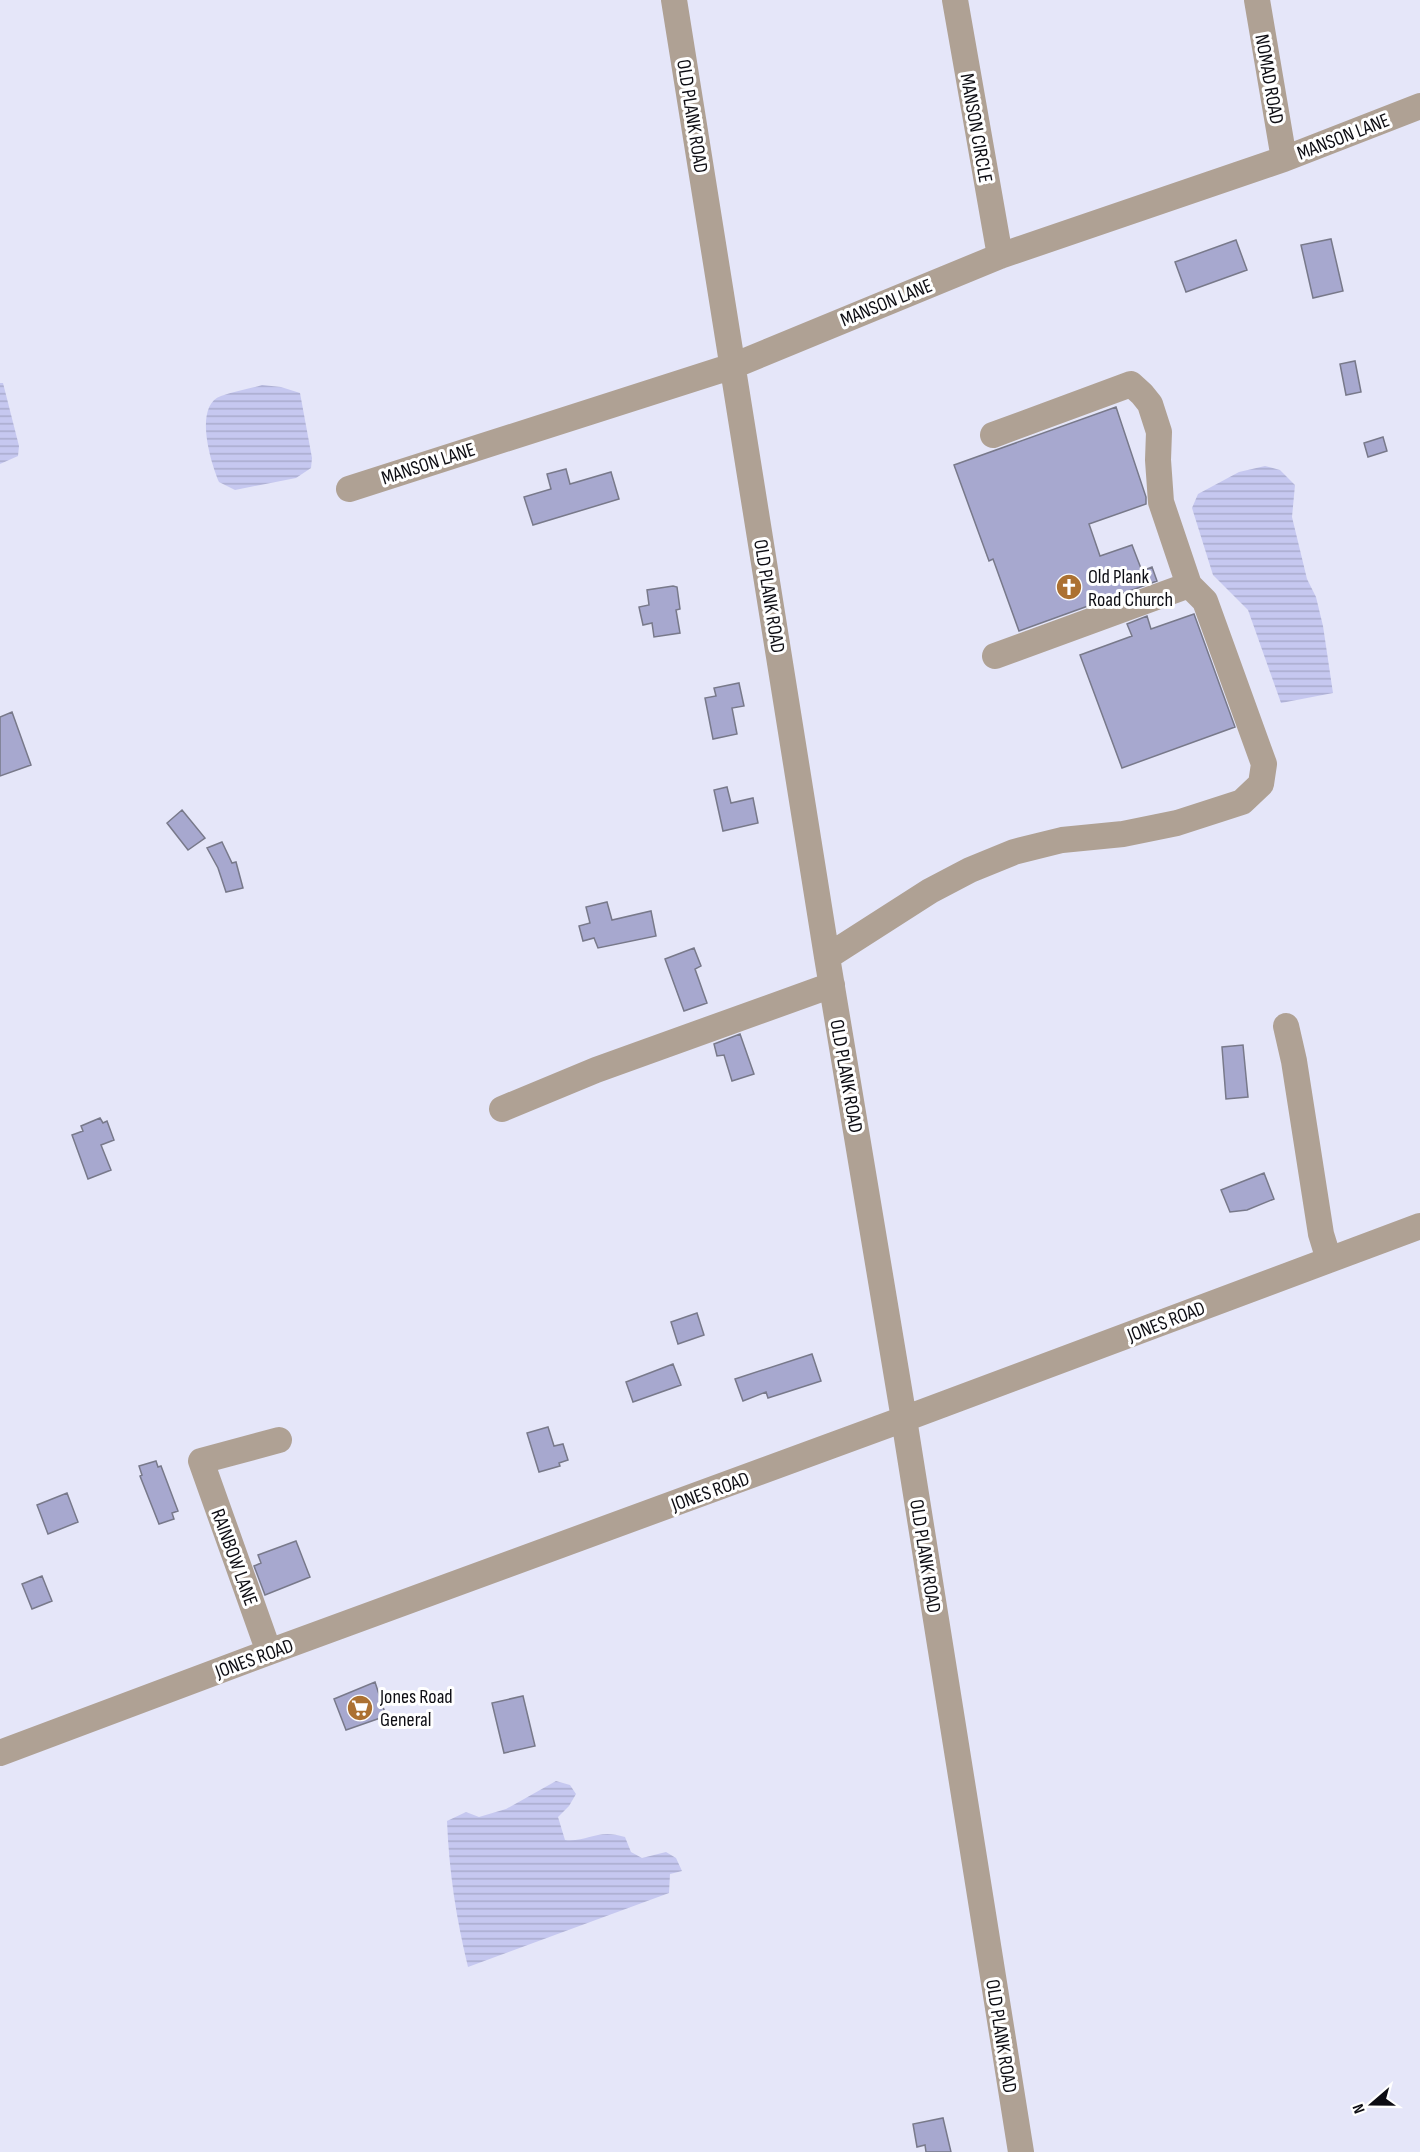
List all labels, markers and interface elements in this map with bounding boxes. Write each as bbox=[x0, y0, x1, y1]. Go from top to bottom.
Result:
street label: NOMAD ROAD bbox=[1249, 32, 1289, 126]
street label: OLD PLANK ROAD bbox=[671, 58, 713, 175]
street label: MANSON CIRCLE bbox=[955, 72, 997, 185]
street label: MANSON LANE bbox=[1294, 108, 1393, 166]
street label: MANSON LANE bbox=[837, 274, 936, 332]
street label: MANSON LANE bbox=[378, 438, 478, 490]
street label: OLD PLANK ROAD bbox=[748, 538, 790, 655]
place label: Old Plank Road Church bbox=[1088, 565, 1173, 612]
church icon: Old Plank Road Church bbox=[1054, 572, 1084, 602]
street label: OLD PLANK ROAD bbox=[824, 1018, 868, 1135]
street label: JONES ROAD bbox=[1123, 1296, 1209, 1348]
street label: JONES ROAD bbox=[667, 1467, 753, 1517]
street label: OLD PLANK ROAD bbox=[904, 1498, 946, 1615]
street label: RAINBOW LANE bbox=[205, 1506, 263, 1609]
street label: JONES ROAD bbox=[211, 1634, 297, 1684]
place label: Jones Road General bbox=[379, 1685, 453, 1732]
supermarket icon: Jones Road General bbox=[345, 1693, 375, 1723]
street label: OLD PLANK ROAD bbox=[980, 1978, 1022, 2095]
north arrow bbox=[1342, 2074, 1402, 2134]
text: N bbox=[1349, 2101, 1370, 2116]

